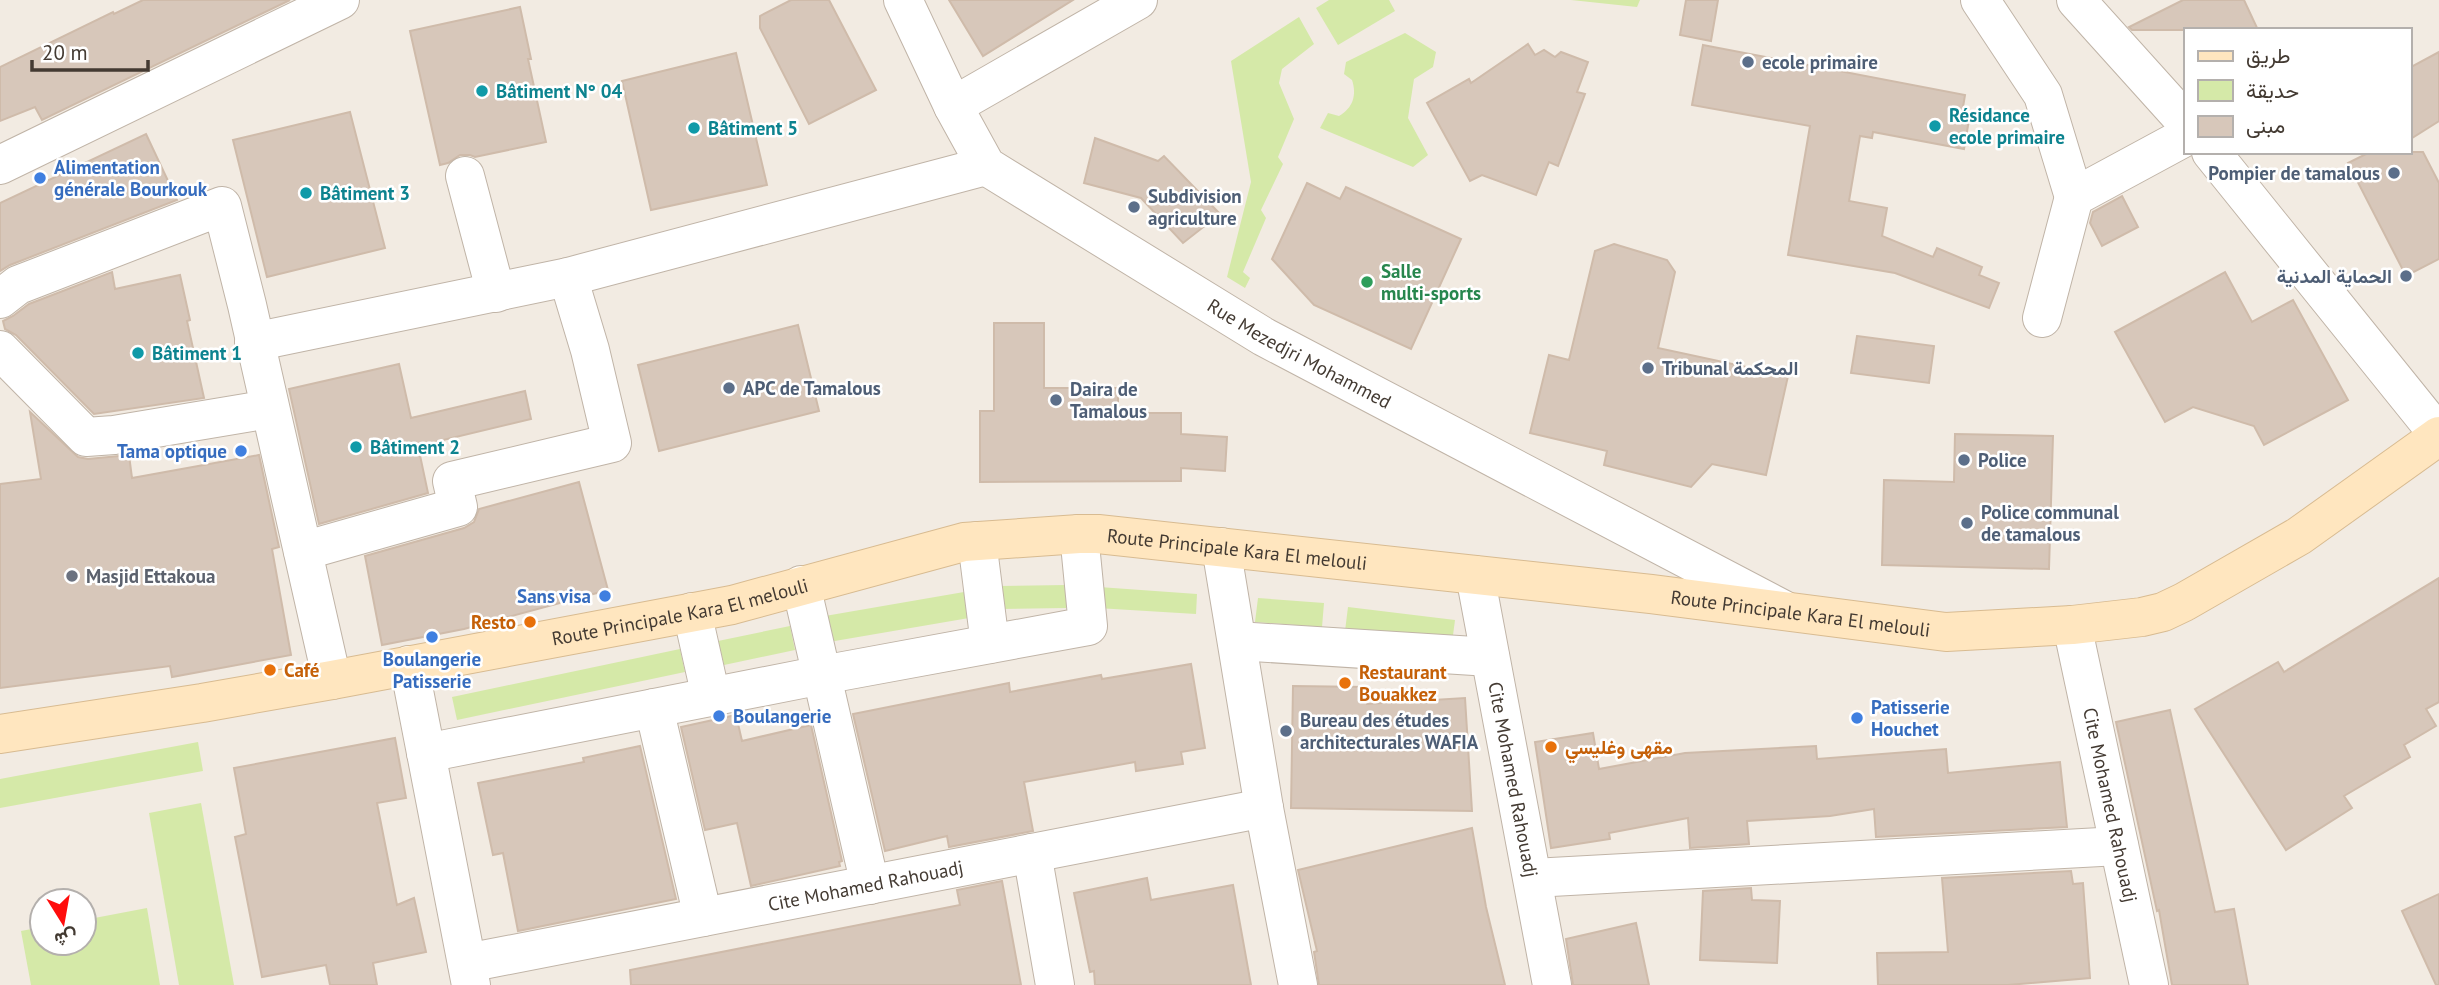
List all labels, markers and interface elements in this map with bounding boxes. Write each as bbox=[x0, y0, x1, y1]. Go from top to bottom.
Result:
scale bar bbox=[32, 28, 147, 72]
legend bbox=[2184, 28, 2411, 154]
text: 20 m bbox=[42, 39, 88, 66]
text: طريق bbox=[2246, 42, 2291, 69]
place label: ecole primaire bbox=[1762, 50, 1878, 74]
marker: ecole primaire bbox=[1740, 54, 1756, 70]
text: حديقة bbox=[2246, 77, 2299, 104]
place label: Bâtiment N° 04 bbox=[496, 79, 623, 103]
marker: Bâtiment N° 04 bbox=[474, 83, 490, 99]
place label: Résidance ecole primaire bbox=[1949, 103, 2065, 149]
text: مبنى bbox=[2246, 112, 2285, 139]
place label: Bâtiment 5 bbox=[708, 116, 798, 140]
marker: Résidance ecole primaire bbox=[1927, 118, 1943, 134]
marker: Bâtiment 5 bbox=[686, 120, 702, 136]
place label: Alimentation générale Bourkouk bbox=[54, 155, 208, 201]
place label: Pompier de tamalous bbox=[2208, 161, 2380, 185]
marker: Pompier de tamalous bbox=[2386, 165, 2402, 181]
marker: Alimentation générale Bourkouk bbox=[32, 170, 48, 186]
place label: Bâtiment 3 bbox=[320, 181, 410, 205]
place label: Subdivision agriculture bbox=[1148, 184, 1242, 230]
marker: Bâtiment 3 bbox=[298, 185, 314, 201]
marker: Subdivision agriculture bbox=[1126, 199, 1142, 215]
place label: Salle multi-sports bbox=[1381, 259, 1481, 305]
place label: الحماية المدنية bbox=[2277, 264, 2392, 288]
marker: الحماية المدنية bbox=[2398, 268, 2414, 284]
marker: Salle multi-sports bbox=[1359, 274, 1375, 290]
street label: Rue Mezedjri Mohammed bbox=[1203, 293, 1395, 414]
place label: Bâtiment 1 bbox=[152, 341, 242, 365]
marker: Bâtiment 1 bbox=[130, 345, 146, 361]
place label: Tribunal المحكمة bbox=[1662, 356, 1798, 380]
marker: Tribunal المحكمة bbox=[1640, 360, 1656, 376]
place label: APC de Tamalous bbox=[743, 376, 881, 400]
place label: Daira de Tamalous bbox=[1070, 377, 1147, 423]
marker: APC de Tamalous bbox=[721, 380, 737, 396]
marker: Daira de Tamalous bbox=[1048, 392, 1064, 408]
place label: Bâtiment 2 bbox=[370, 435, 460, 459]
place label: Tama optique bbox=[117, 439, 227, 463]
marker: Bâtiment 2 bbox=[348, 439, 364, 455]
marker: Tama optique bbox=[233, 443, 249, 459]
place label: Police bbox=[1978, 448, 2027, 472]
marker: Police bbox=[1956, 452, 1972, 468]
place label: Police communal de tamalous bbox=[1981, 500, 2119, 546]
marker: Police communal de tamalous bbox=[1959, 515, 1975, 531]
street label: Route Principale Kara El melouli bbox=[1106, 523, 1368, 575]
place label: Masjid Ettakoua bbox=[86, 564, 215, 588]
marker: Masjid Ettakoua bbox=[64, 568, 80, 584]
street label: Route Principale Kara El melouli bbox=[550, 573, 811, 651]
place label: Sans visa bbox=[517, 584, 591, 608]
street label: Route Principale Kara El melouli bbox=[1669, 585, 1932, 642]
marker: Sans visa bbox=[597, 588, 613, 604]
place label: Resto bbox=[471, 610, 516, 634]
marker: Resto bbox=[522, 614, 538, 630]
marker: Boulangerie Patisserie bbox=[424, 629, 440, 645]
place label: Boulangerie Patisserie bbox=[383, 647, 481, 693]
place label: Café bbox=[284, 658, 320, 682]
place label: Restaurant Bouakkez bbox=[1359, 660, 1447, 706]
marker: Café bbox=[262, 662, 278, 678]
marker: Restaurant Bouakkez bbox=[1337, 675, 1353, 691]
street label: Cite Mohamed Rahouadj bbox=[1483, 680, 1544, 879]
place label: Patisserie Houchet bbox=[1871, 695, 1950, 741]
place label: Boulangerie bbox=[733, 704, 831, 728]
street label: Cite Mohamed Rahouadj bbox=[2078, 705, 2143, 905]
marker: Boulangerie bbox=[711, 708, 727, 724]
place label: Bureau des études architecturales WAFIA bbox=[1300, 708, 1479, 754]
marker: Patisserie Houchet bbox=[1849, 710, 1865, 726]
marker: Bureau des études architecturales WAFIA bbox=[1278, 723, 1294, 739]
place label: مقهى وغليسي bbox=[1565, 735, 1673, 764]
marker: مقهى وغليسي bbox=[1543, 739, 1559, 755]
street label: Cite Mohamed Rahouadj bbox=[766, 855, 965, 916]
north arrow bbox=[28, 887, 98, 957]
text: ش bbox=[53, 925, 80, 953]

